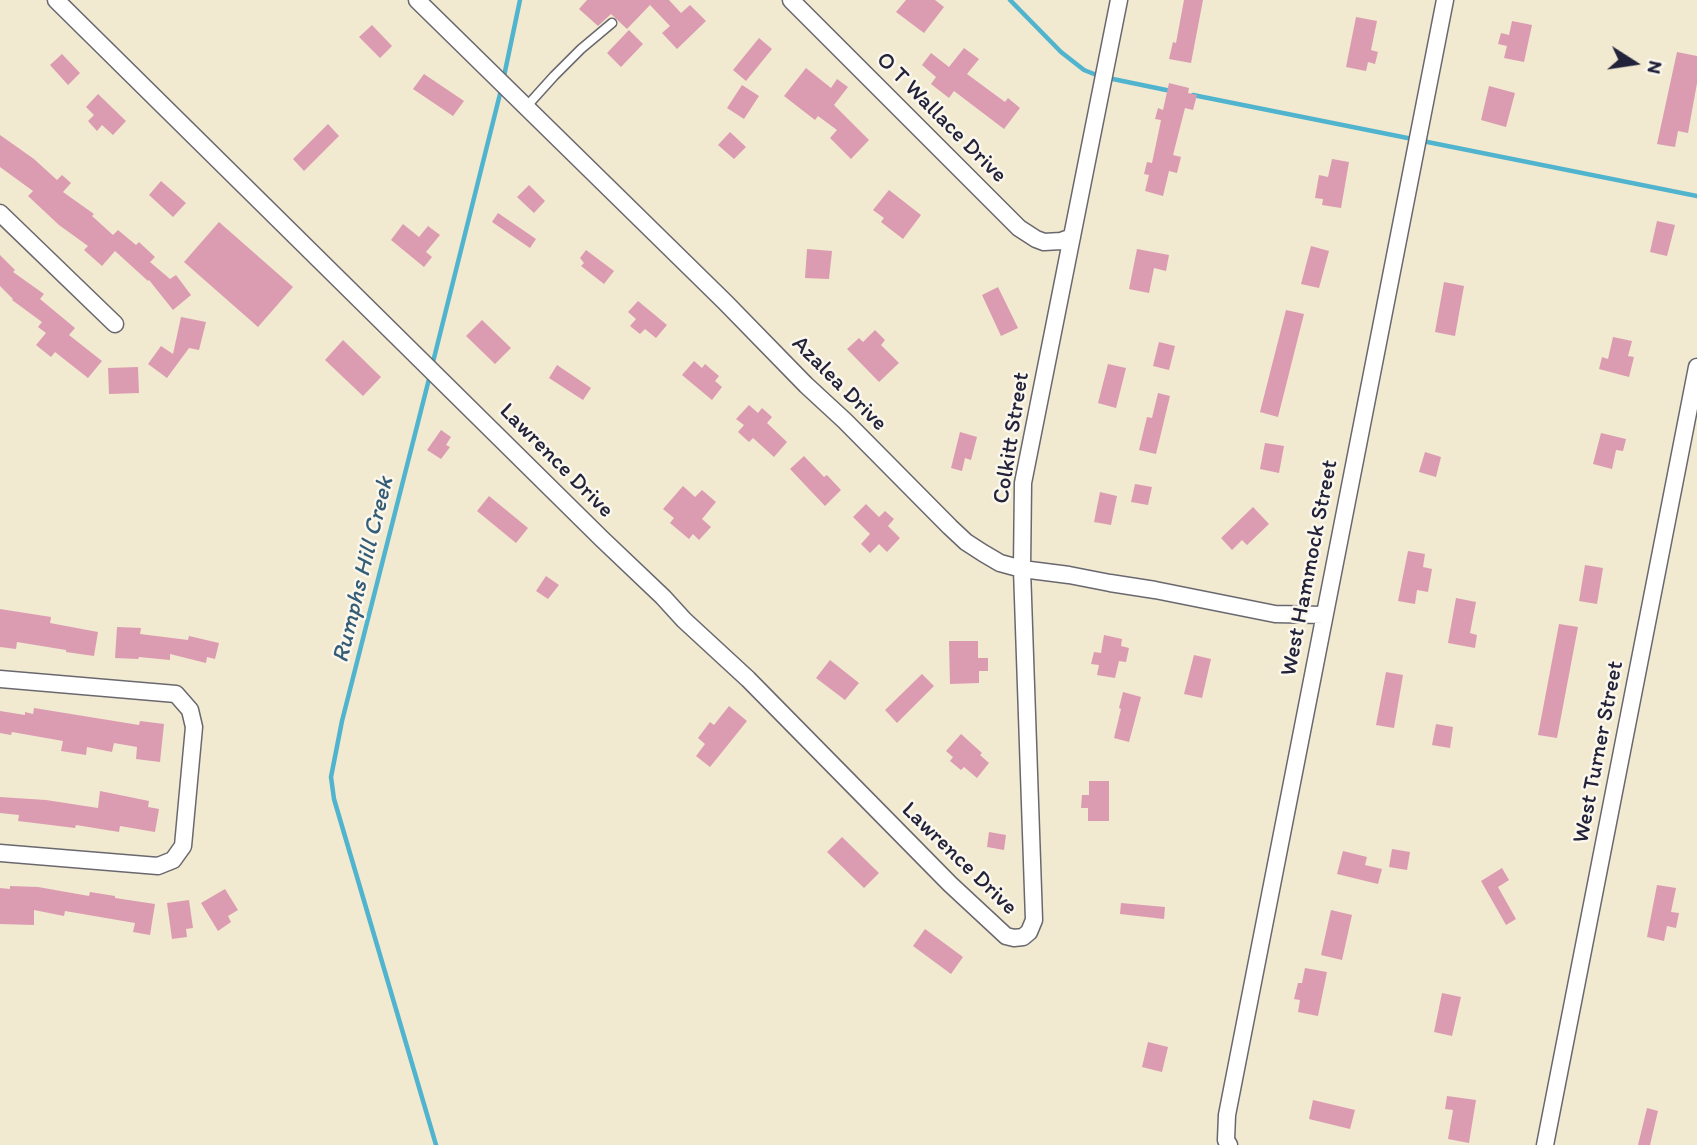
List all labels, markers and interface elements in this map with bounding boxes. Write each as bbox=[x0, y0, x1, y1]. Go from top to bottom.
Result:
north arrow bbox=[1599, 28, 1669, 98]
street label: O T Wallace Drive bbox=[870, 47, 1012, 189]
text: N bbox=[1642, 59, 1668, 76]
street label: Azalea Drive bbox=[785, 330, 893, 438]
street label: Colkitt Street bbox=[988, 370, 1036, 506]
street label: Lawrence Drive bbox=[493, 398, 619, 524]
street label: West Hammock Street bbox=[1275, 457, 1345, 679]
water label: Rumphs Hill Creek bbox=[327, 474, 401, 666]
street label: West Turner Street bbox=[1568, 658, 1630, 846]
street label: Lawrence Drive bbox=[895, 797, 1023, 921]

